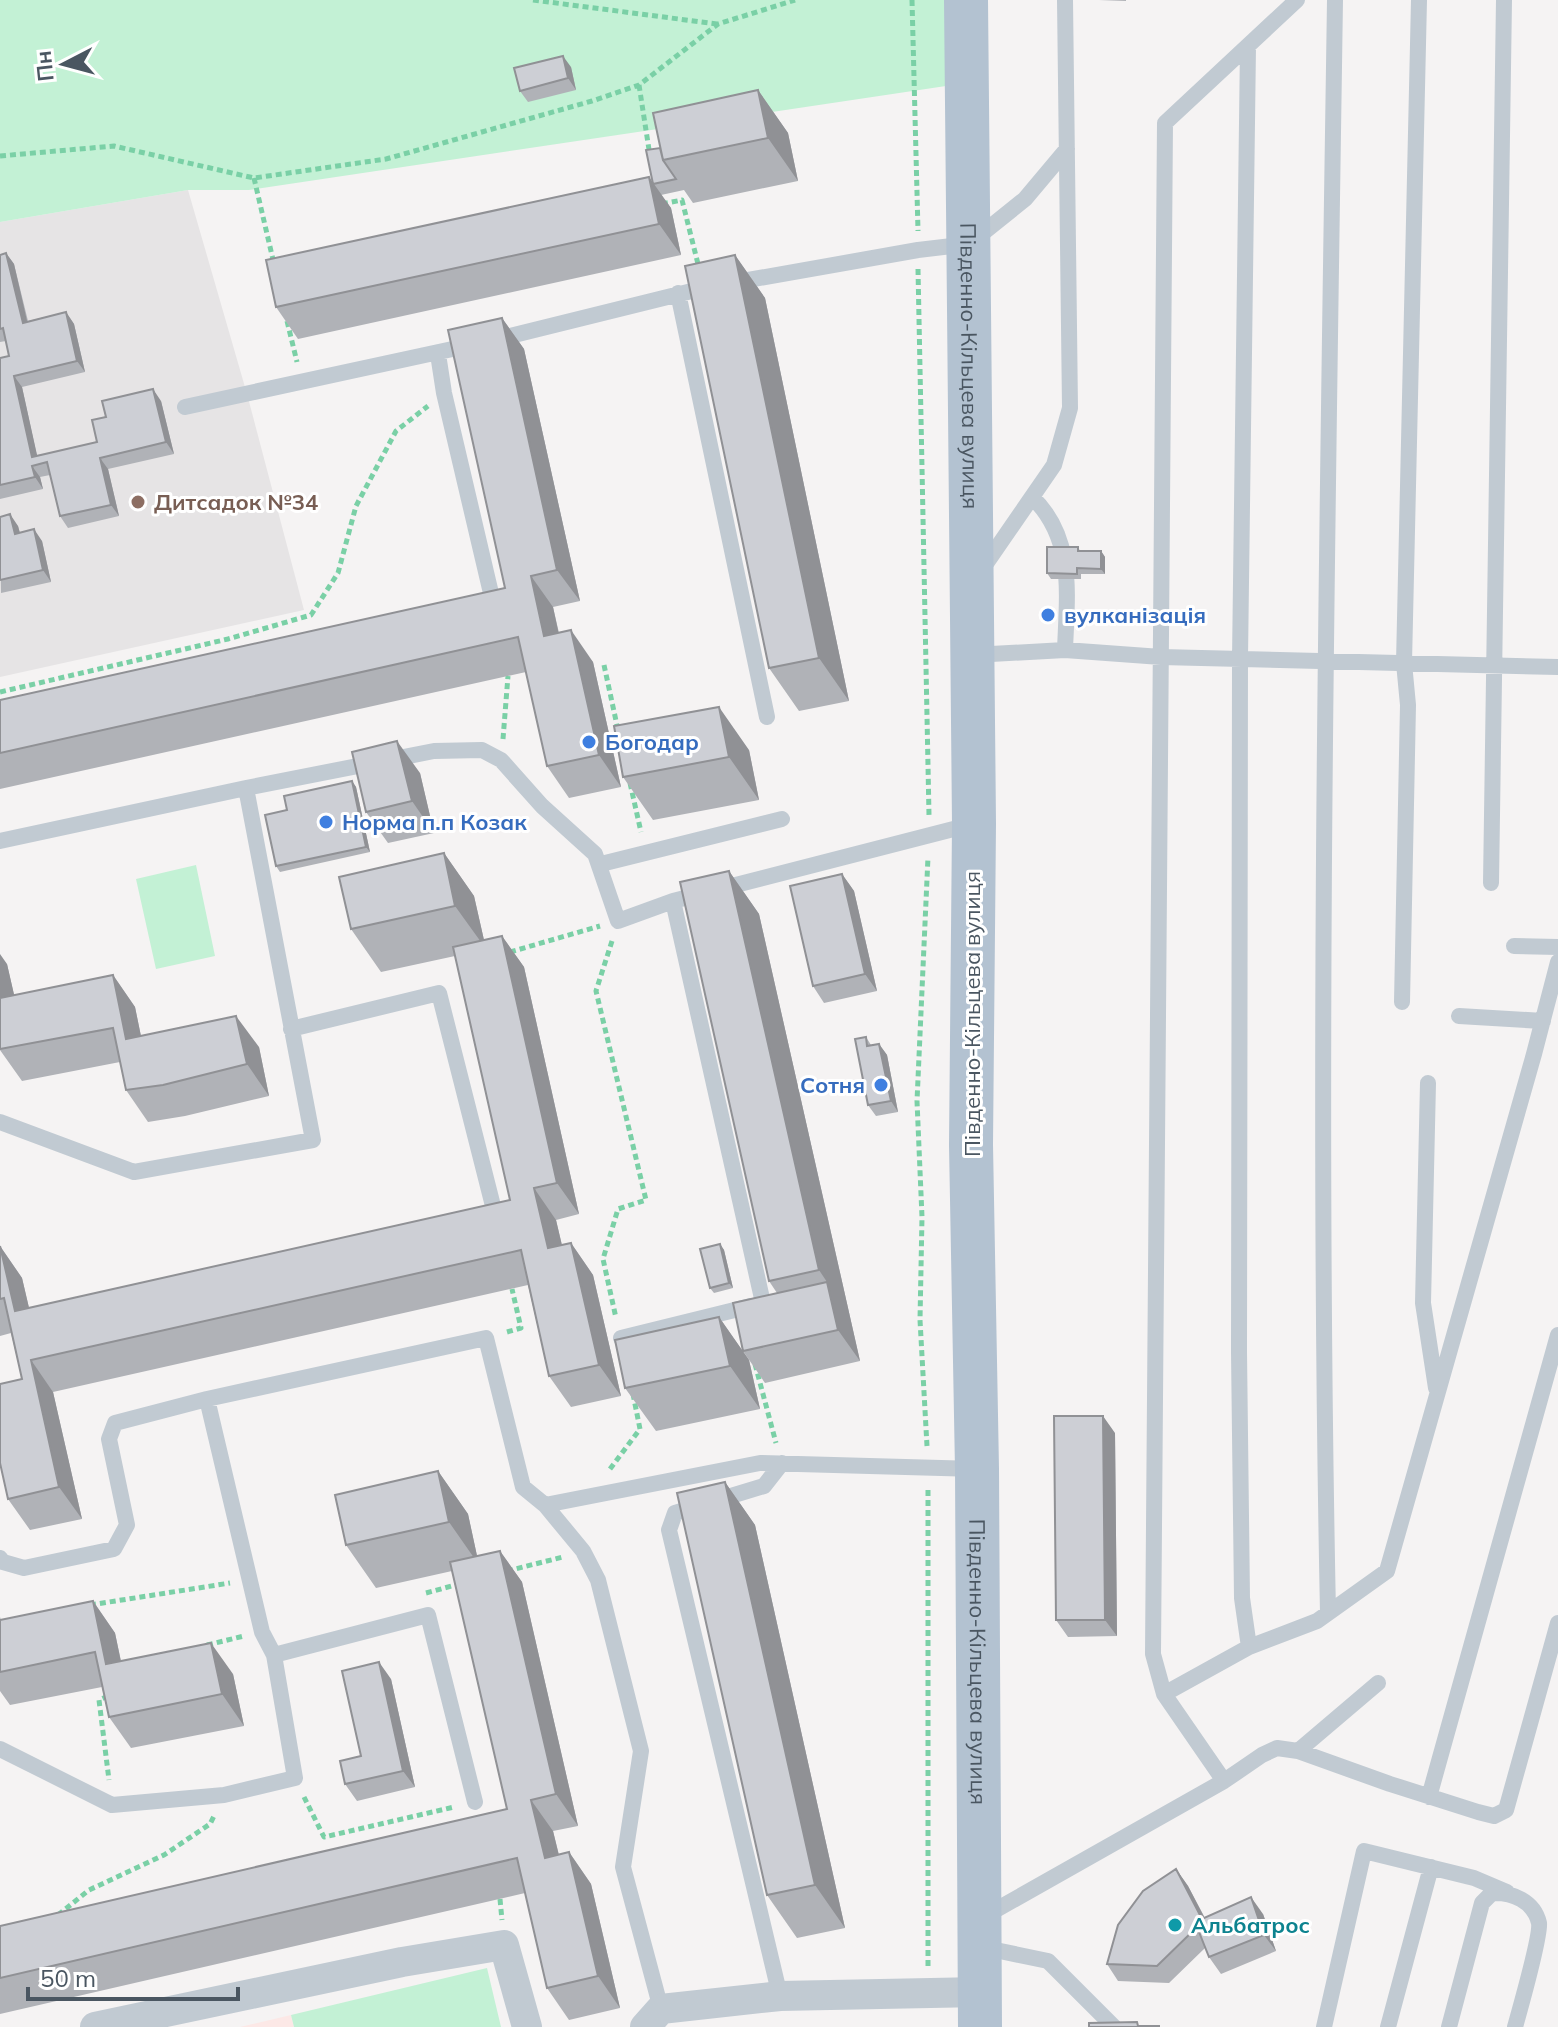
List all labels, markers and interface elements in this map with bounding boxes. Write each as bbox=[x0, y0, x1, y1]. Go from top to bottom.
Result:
north arrow bbox=[24, 24, 104, 104]
text: Пн bbox=[29, 49, 60, 83]
street label: Південно-Кільцева вулиця bbox=[954, 223, 985, 509]
place label: Дитсадок №34 bbox=[154, 488, 318, 516]
marker: Дитсадок №34 bbox=[129, 493, 147, 511]
place label: вулканізація bbox=[1064, 601, 1206, 629]
marker: вулканізація bbox=[1039, 606, 1057, 624]
place label: Богодар bbox=[605, 728, 699, 756]
marker: Богодар bbox=[580, 733, 598, 751]
place label: Норма п.п Козак bbox=[342, 808, 527, 836]
marker: Норма п.п Козак bbox=[317, 813, 335, 831]
street label: Південно-Кільцева вулиця bbox=[958, 871, 986, 1157]
place label: Сотня bbox=[800, 1071, 865, 1099]
marker: Сотня bbox=[872, 1076, 890, 1094]
street label: Південно-Кільцева вулиця bbox=[963, 1519, 993, 1805]
place label: Альбатрос bbox=[1191, 1911, 1310, 1939]
marker: Альбатрос bbox=[1166, 1916, 1184, 1934]
scale bar bbox=[28, 1951, 238, 2001]
text: 50 m bbox=[40, 1963, 96, 1993]

